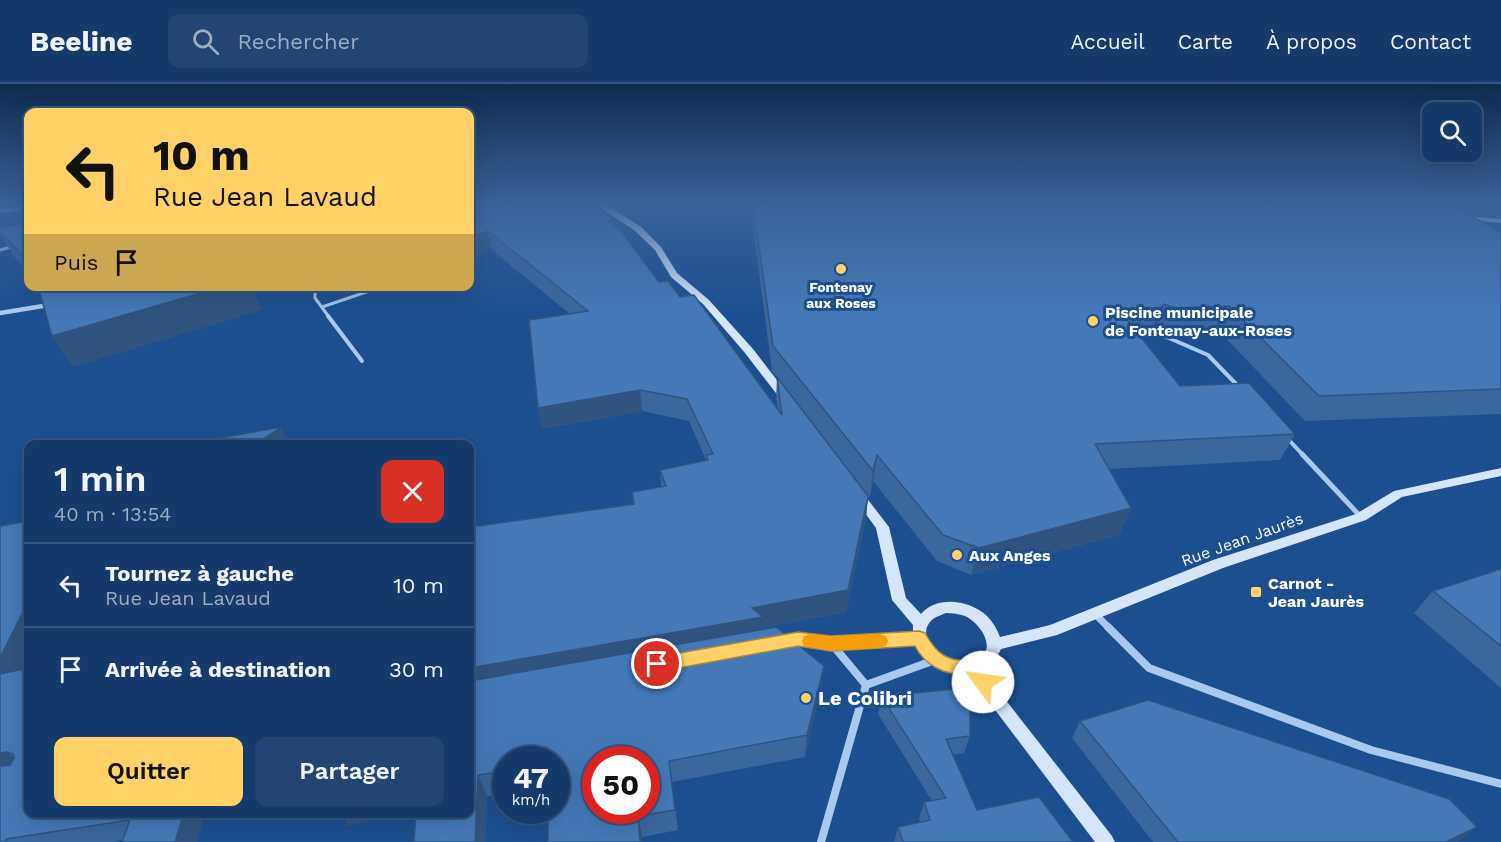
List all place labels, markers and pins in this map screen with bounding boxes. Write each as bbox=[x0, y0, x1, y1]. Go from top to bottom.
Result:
marker: Fontenay aux Roses bbox=[834, 262, 848, 276]
place label: Fontenay aux Roses bbox=[806, 279, 876, 311]
place label: Piscine municipale de Fontenay-aux-Roses bbox=[1105, 303, 1292, 340]
marker: Piscine municipale de Fontenay-aux-Roses bbox=[1086, 314, 1100, 328]
place label: Aux Anges bbox=[969, 546, 1051, 565]
marker: Aux Anges bbox=[950, 548, 964, 562]
place label: Carnot - Jean Jaurès bbox=[1268, 574, 1365, 611]
marker: Carnot - Jean Jaurès bbox=[1249, 585, 1263, 599]
pin bbox=[631, 638, 682, 689]
place label: Le Colibri bbox=[818, 686, 912, 710]
marker: Le Colibri bbox=[799, 691, 813, 705]

